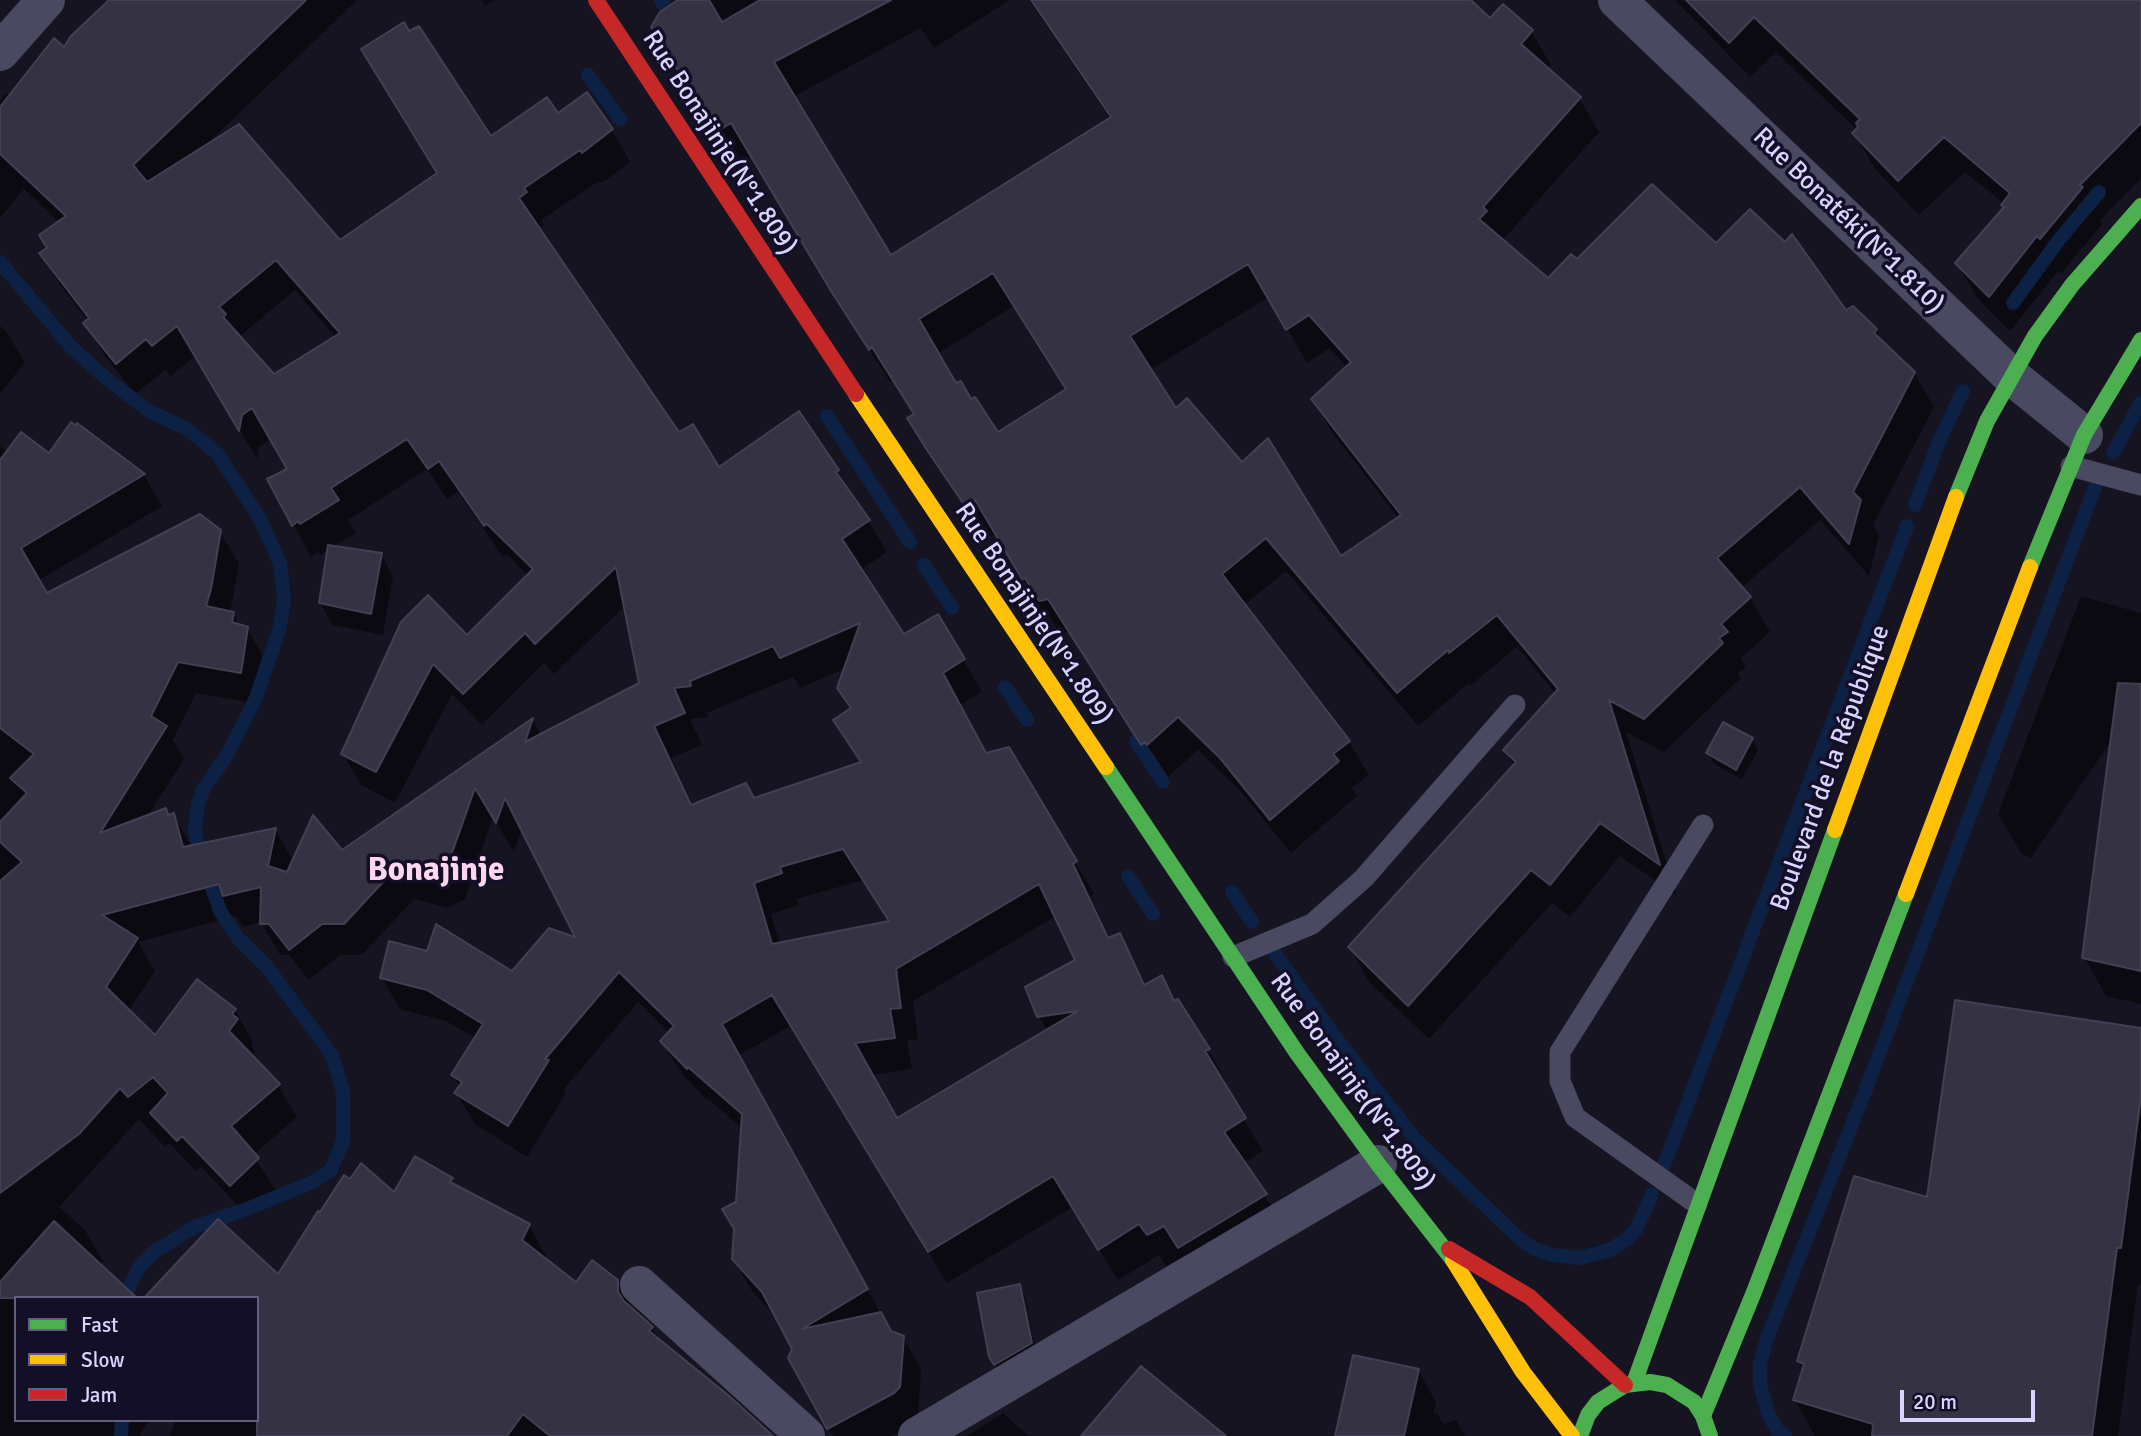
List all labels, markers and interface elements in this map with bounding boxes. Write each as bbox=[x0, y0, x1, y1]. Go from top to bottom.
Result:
street label: Rue Bonajinje(N°1.809) bbox=[635, 25, 803, 261]
street label: Rue Bonatéki(N°1.810) bbox=[1746, 122, 1950, 320]
street label: Rue Bonajinje(N°1.809) bbox=[947, 497, 1119, 731]
street label: Boulevard de la République bbox=[1765, 621, 1897, 915]
district label: Bonajinje bbox=[368, 851, 504, 891]
street label: Rue Bonajinje(N°1.809) bbox=[1263, 967, 1441, 1197]
legend bbox=[14, 1296, 259, 1422]
text: Fast bbox=[81, 1312, 118, 1338]
text: Slow bbox=[81, 1347, 125, 1373]
scale bar bbox=[1903, 1376, 2038, 1420]
text: Jam bbox=[81, 1382, 117, 1408]
text: 20 m bbox=[1913, 1389, 1957, 1415]

